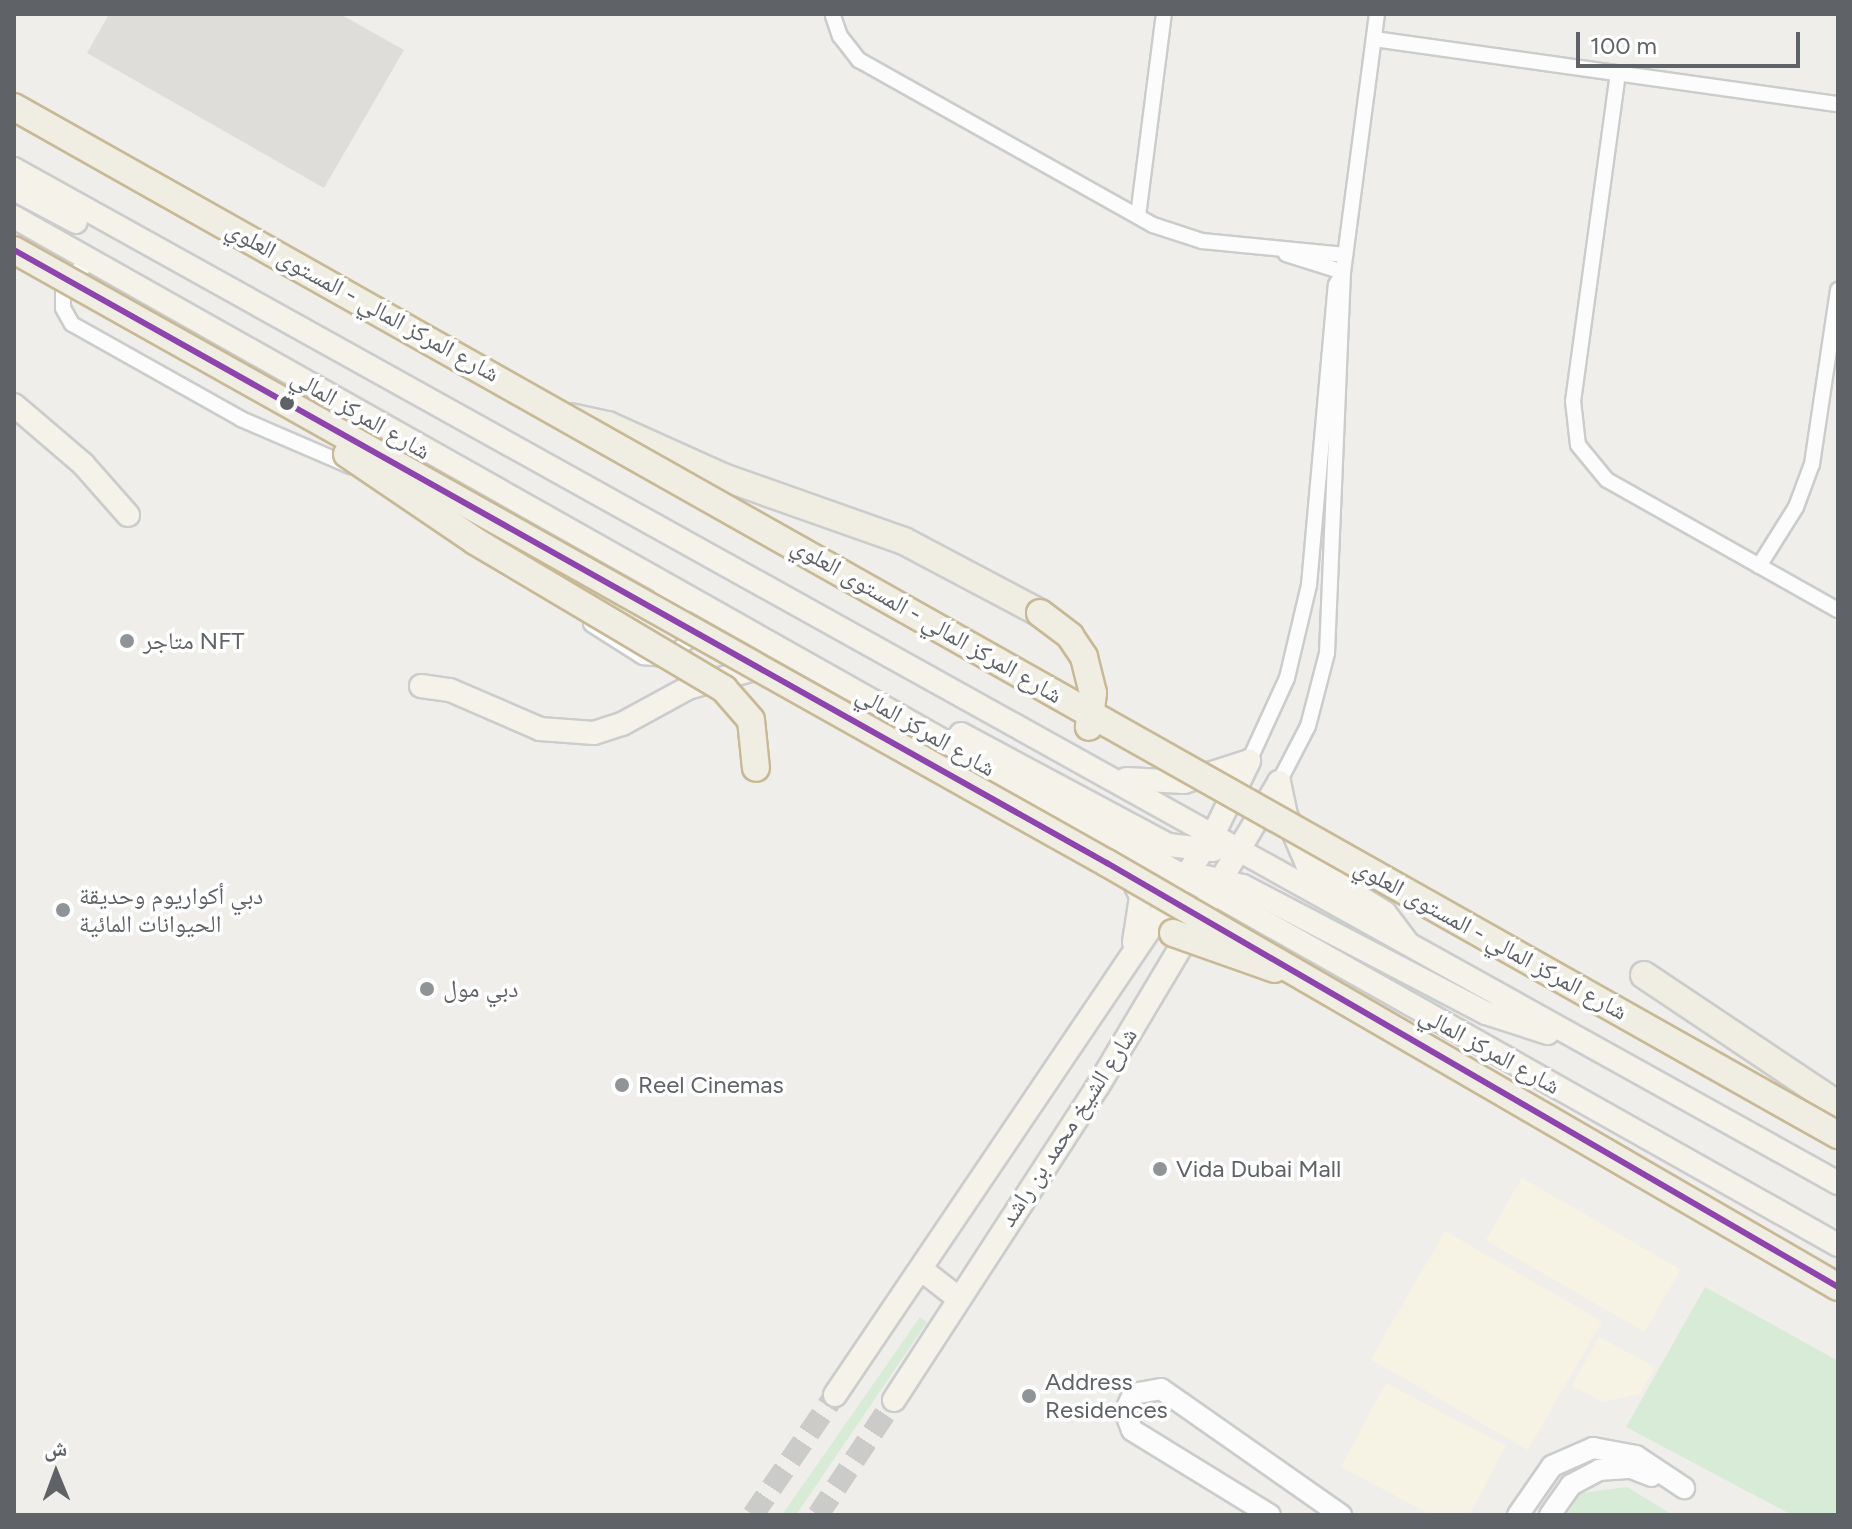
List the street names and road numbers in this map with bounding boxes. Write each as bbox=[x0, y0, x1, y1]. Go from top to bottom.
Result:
street label: شارع المركز المالي - المستوى العلوي bbox=[221, 214, 505, 388]
street label: شارع المركز المالي bbox=[286, 363, 436, 465]
street label: شارع المركز المالي - المستوى العلوي bbox=[787, 531, 1067, 709]
street label: شارع المركز المالي bbox=[851, 680, 1001, 782]
street label: شارع المركز المالي - المستوى العلوي bbox=[1349, 852, 1633, 1026]
street label: شارع المركز المالي bbox=[1415, 1000, 1565, 1100]
street label: شارع الشيخ محمد بن راشد bbox=[993, 1022, 1143, 1232]

